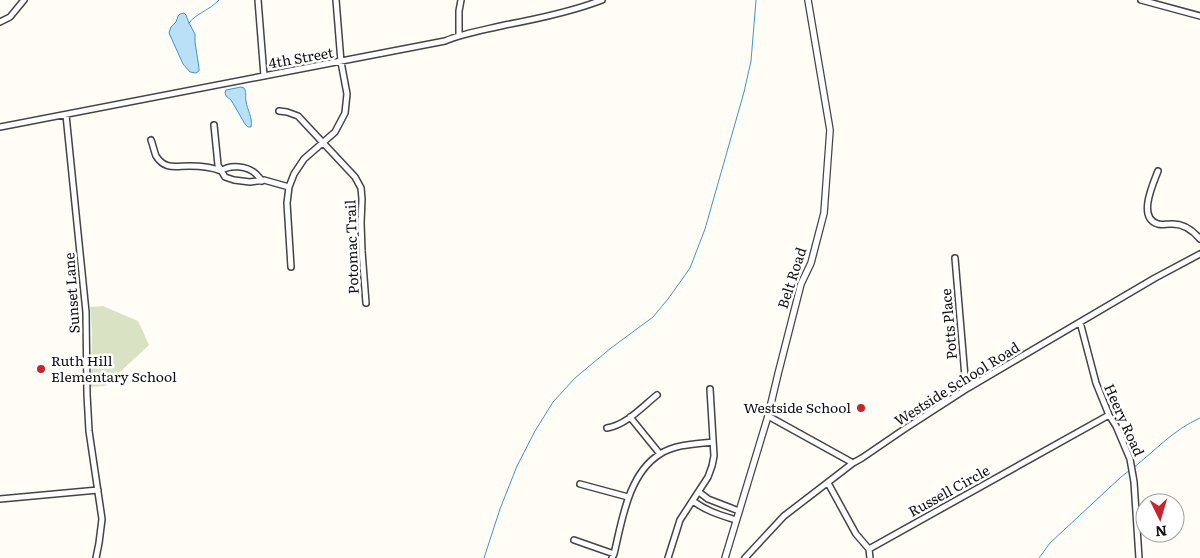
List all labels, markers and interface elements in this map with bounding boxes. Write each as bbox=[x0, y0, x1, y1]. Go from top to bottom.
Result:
street label: 4th Street bbox=[267, 41, 335, 73]
street label: Potomac Trail bbox=[339, 199, 363, 295]
street label: Belt Road bbox=[772, 244, 810, 311]
street label: Sunset Lane bbox=[58, 252, 84, 334]
street label: Potts Place bbox=[935, 288, 961, 360]
street label: Westside School Road bbox=[890, 336, 1023, 430]
place label: Ruth Hill Elementary School bbox=[51, 350, 177, 386]
marker: Ruth Hill Elementary School bbox=[35, 363, 47, 375]
street label: Heery Road bbox=[1100, 380, 1150, 459]
place label: Westside School bbox=[744, 397, 851, 417]
marker: Westside School bbox=[855, 402, 867, 414]
street label: Russell Circle bbox=[904, 460, 993, 521]
north arrow bbox=[1135, 493, 1185, 543]
text: N bbox=[1154, 521, 1168, 542]

